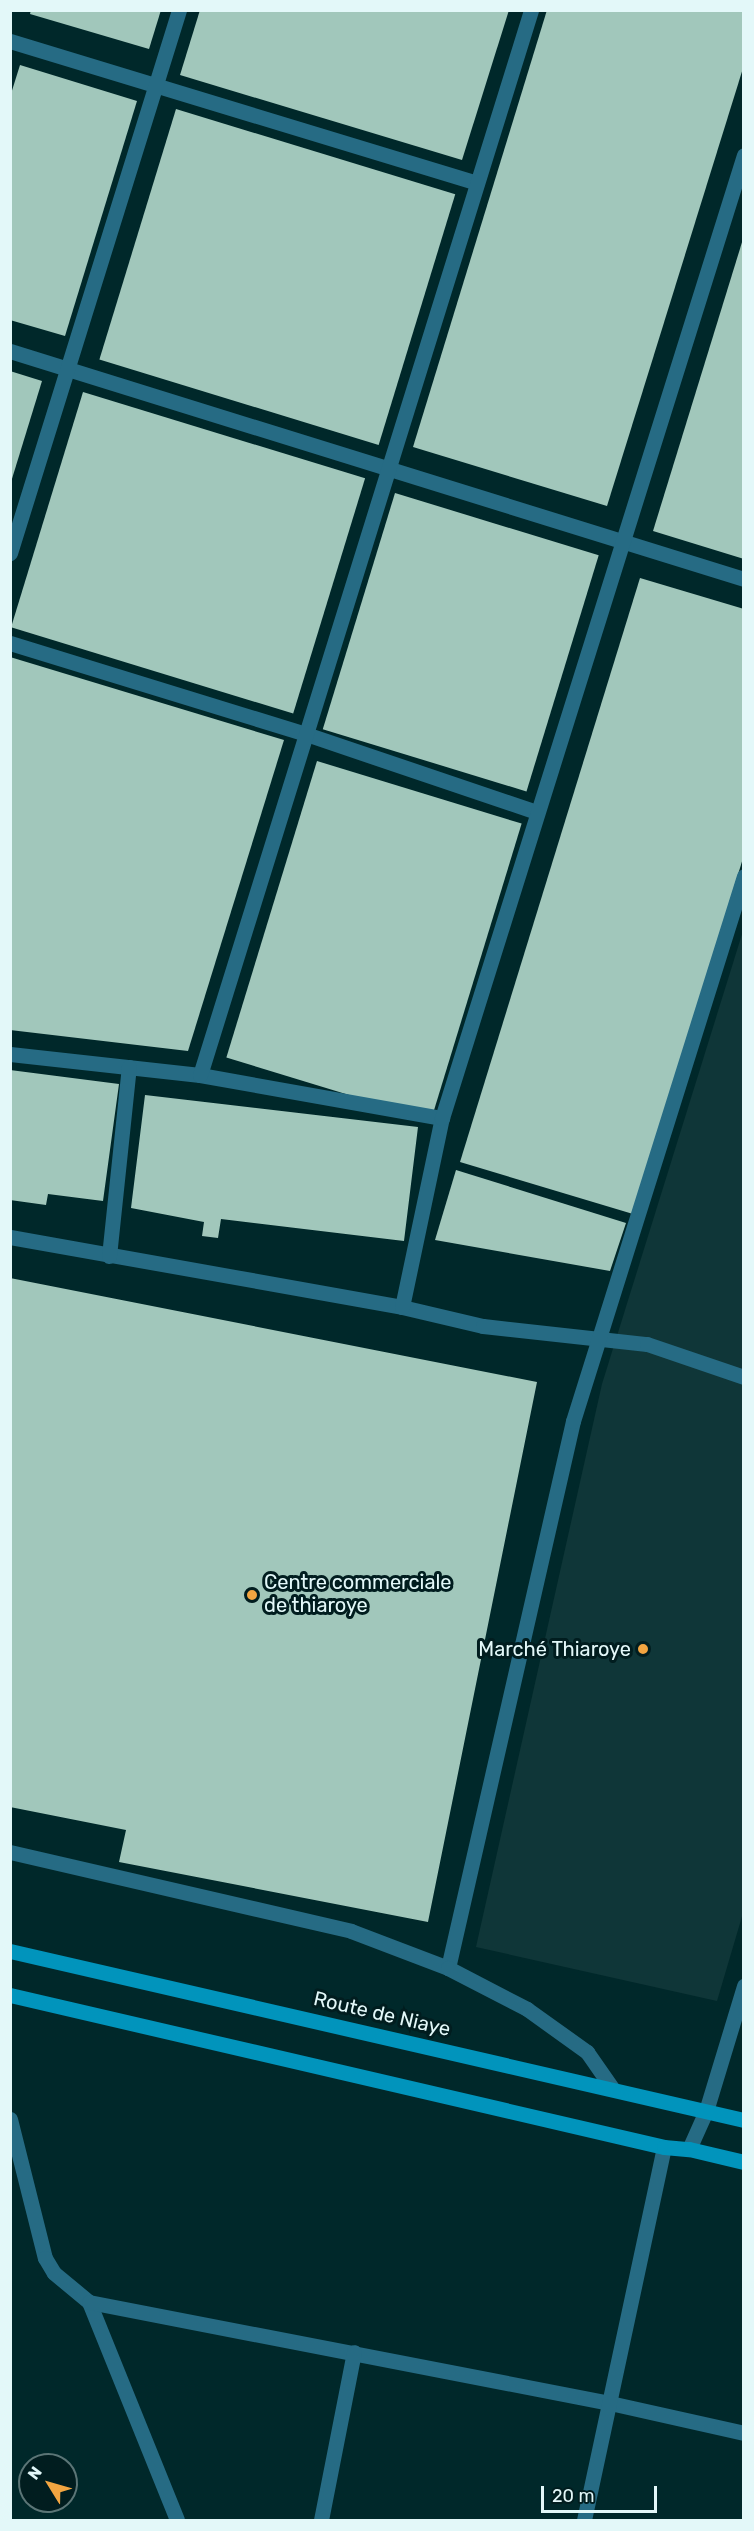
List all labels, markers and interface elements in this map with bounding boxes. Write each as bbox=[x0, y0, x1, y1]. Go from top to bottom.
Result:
place label: Centre commerciale de thiaroye bbox=[264, 1571, 451, 1618]
marker: Centre commerciale de thiaroye bbox=[245, 1588, 259, 1602]
place label: Marché Thiaroye bbox=[478, 1637, 631, 1661]
marker: Marché Thiaroye bbox=[636, 1642, 650, 1656]
street label: Route de Niaye bbox=[311, 1987, 453, 2041]
north arrow bbox=[18, 2453, 78, 2513]
text: N bbox=[24, 2463, 46, 2483]
scale bar bbox=[544, 2474, 660, 2512]
text: 20 m bbox=[552, 2485, 594, 2507]

